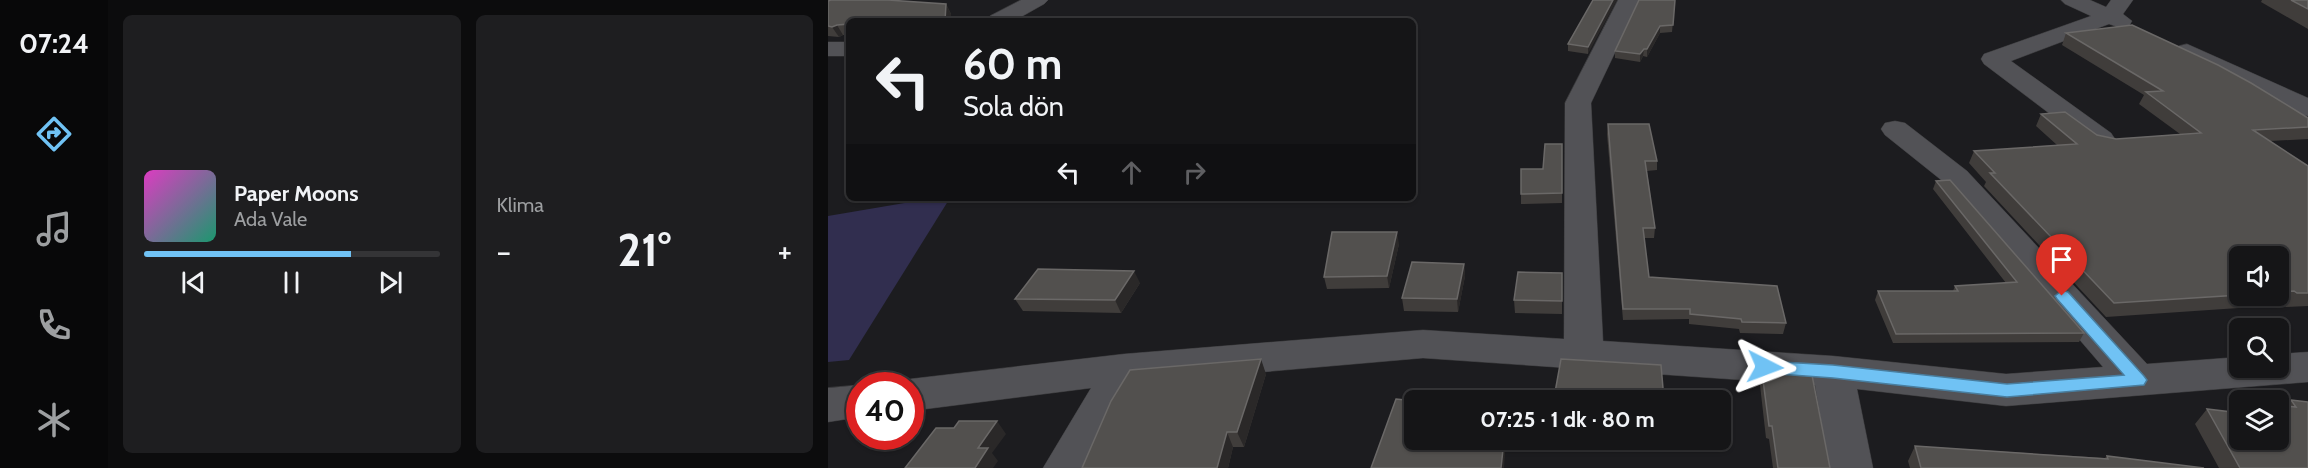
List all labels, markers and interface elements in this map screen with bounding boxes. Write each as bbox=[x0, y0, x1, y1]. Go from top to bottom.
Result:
text: 07:24 bbox=[19, 27, 89, 60]
text: 60 m bbox=[963, 38, 1062, 90]
icon: left bbox=[864, 42, 942, 120]
text: Sola dön bbox=[963, 90, 1064, 123]
icon: directions bbox=[33, 113, 75, 155]
icon: left bbox=[1052, 156, 1085, 189]
icon: ahead bbox=[1115, 156, 1148, 189]
icon: right bbox=[1178, 156, 1211, 189]
text: Paper Moons bbox=[234, 180, 358, 207]
text: Klima bbox=[497, 193, 544, 217]
text: Ada Vale bbox=[234, 207, 307, 231]
icon: music bbox=[33, 208, 75, 250]
text: 21° bbox=[618, 223, 671, 277]
text: − bbox=[497, 231, 511, 271]
text: + bbox=[777, 231, 792, 271]
pin bbox=[2036, 234, 2087, 296]
icon: arrive bbox=[2045, 243, 2078, 276]
map controls bbox=[2229, 246, 2289, 450]
button: sound bbox=[2229, 246, 2289, 306]
icon: previous bbox=[177, 266, 210, 299]
icon: pause bbox=[275, 266, 308, 299]
icon: next bbox=[374, 266, 407, 299]
icon: phone bbox=[33, 304, 75, 346]
button: search bbox=[2229, 318, 2289, 378]
position arrow bbox=[1733, 335, 1797, 399]
speed limit sign: 40 bbox=[846, 372, 924, 450]
button: layers bbox=[2229, 390, 2289, 450]
icon: climate bbox=[33, 399, 75, 441]
text: 07:25 · 1 dk · 80 m bbox=[1480, 406, 1655, 433]

